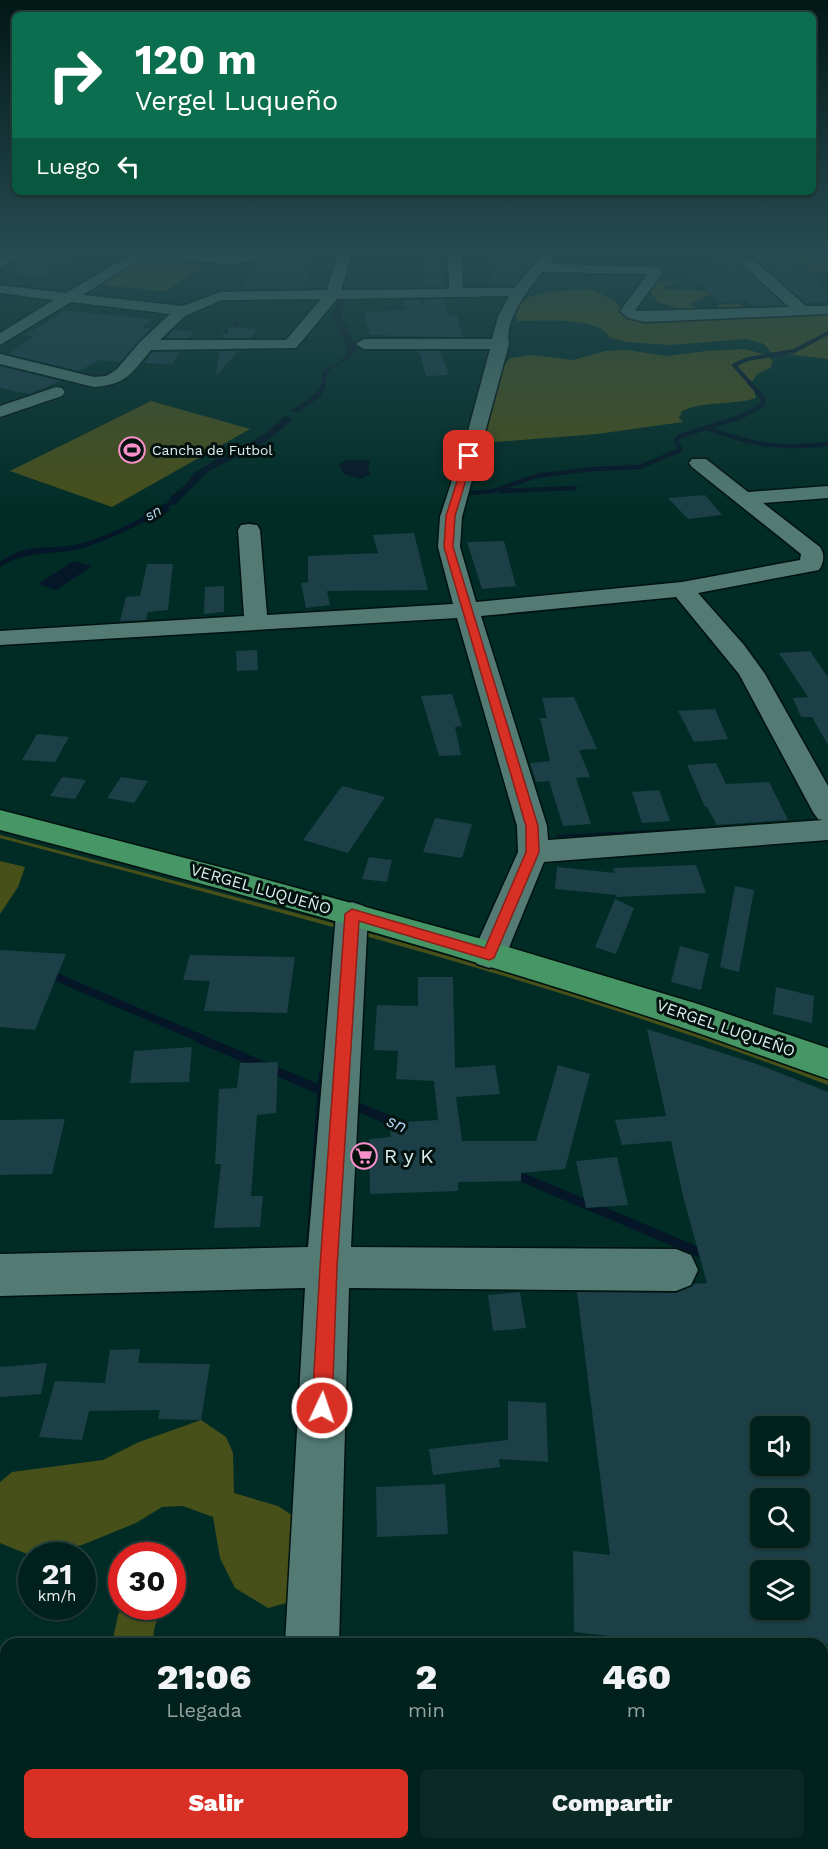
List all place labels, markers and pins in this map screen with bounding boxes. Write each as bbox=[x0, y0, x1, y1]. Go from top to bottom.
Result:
pin bbox=[443, 430, 494, 481]
sports icon: Cancha de Futbol bbox=[117, 435, 147, 465]
place label: Cancha de Futbol bbox=[152, 442, 273, 458]
supermarket icon: R y K bbox=[349, 1141, 379, 1171]
place label: R y K bbox=[384, 1144, 433, 1168]

